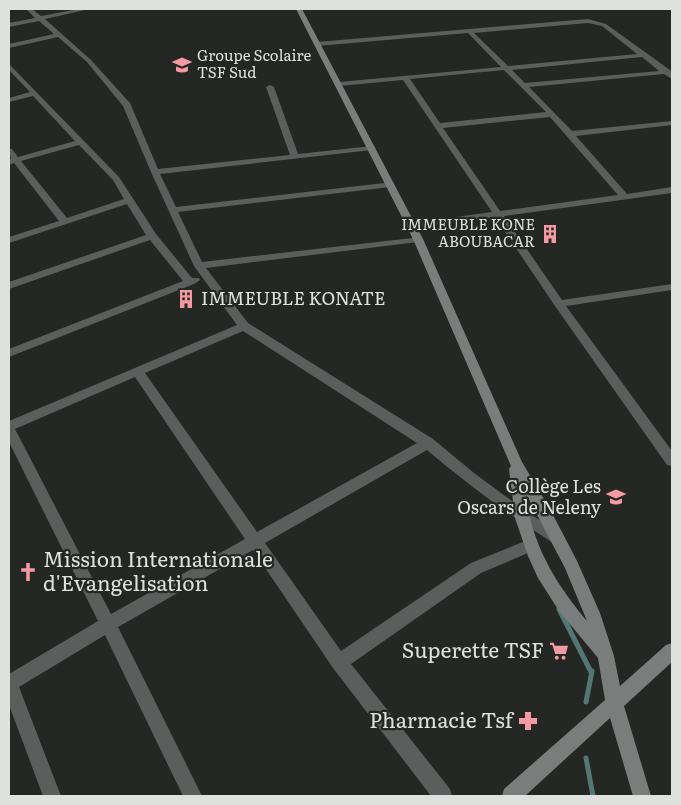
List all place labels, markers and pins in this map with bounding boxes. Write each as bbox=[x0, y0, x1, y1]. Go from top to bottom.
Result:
place label: Groupe Scolaire TSF Sud bbox=[197, 43, 311, 83]
school or university icon: Groupe Scolaire TSF Sud bbox=[171, 54, 193, 76]
place label: IMMEUBLE KONE ABOUBACAR bbox=[401, 212, 535, 252]
building icon: IMMEUBLE KONE ABOUBACAR bbox=[539, 223, 561, 245]
place label: IMMEUBLE KONATE bbox=[201, 284, 385, 311]
building icon: IMMEUBLE KONATE bbox=[175, 288, 197, 310]
place label: Collège Les Oscars de Neleny bbox=[457, 472, 602, 520]
school or university icon: Collège Les Oscars de Neleny bbox=[605, 486, 627, 508]
place label: Mission Internationale d'Evangelisation bbox=[43, 542, 273, 597]
church icon: Mission Internationale d'Evangelisation bbox=[17, 561, 39, 583]
place label: Superette TSF bbox=[402, 633, 544, 664]
supermarket icon: Superette TSF bbox=[548, 640, 570, 662]
place label: Pharmacie Tsf bbox=[369, 703, 515, 734]
pharmacy icon: Pharmacie Tsf bbox=[517, 710, 539, 732]

